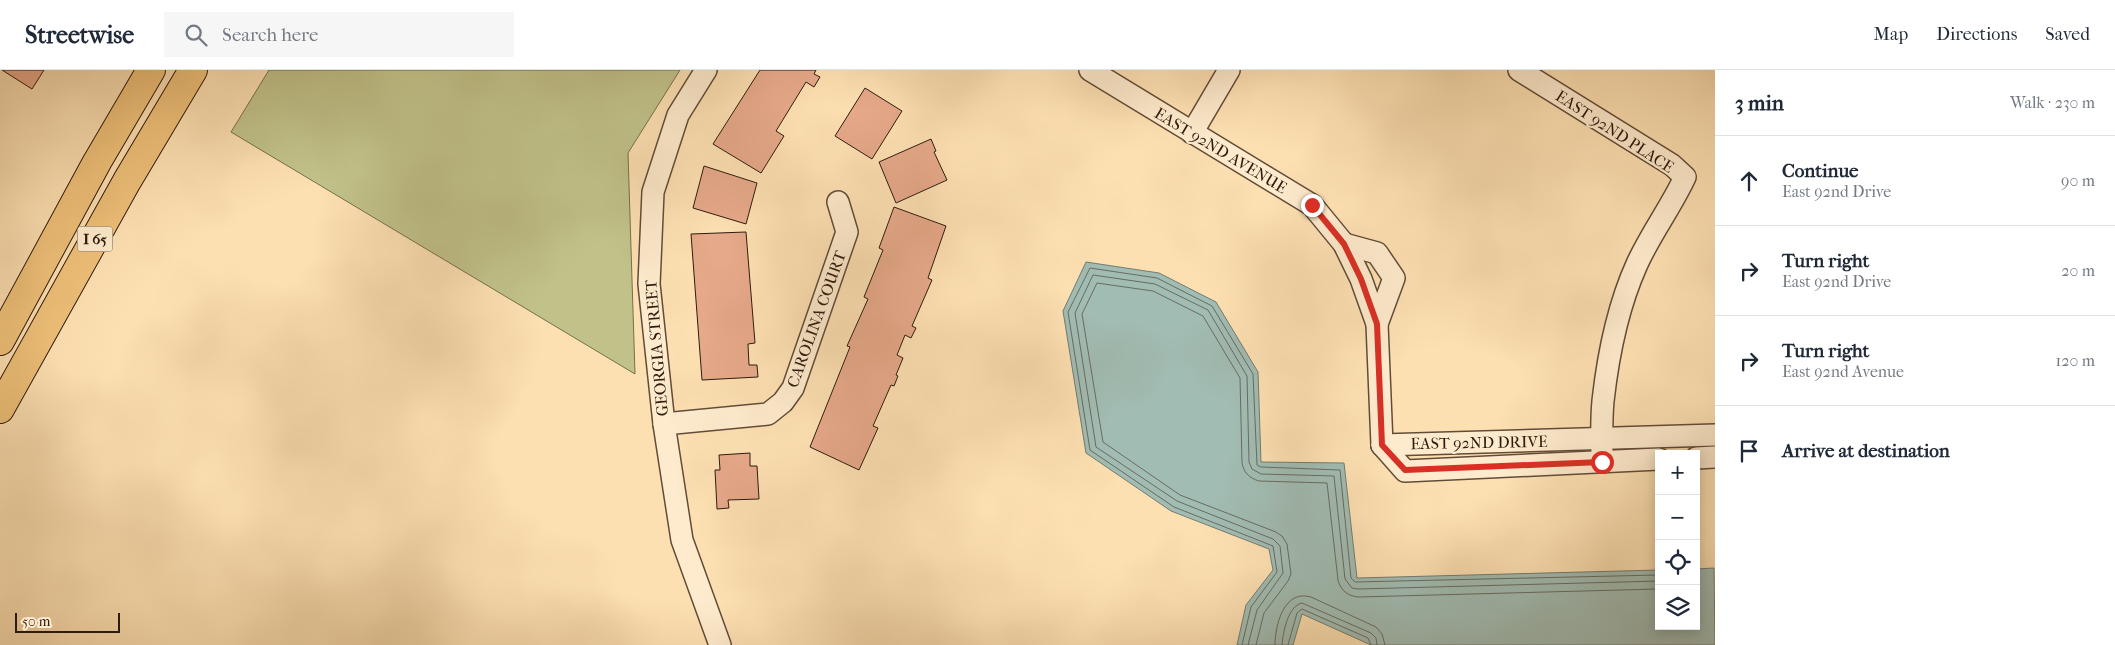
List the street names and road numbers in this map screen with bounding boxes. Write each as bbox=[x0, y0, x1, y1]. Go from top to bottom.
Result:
street label: EAST 92ND PLACE bbox=[1552, 86, 1678, 177]
street label: EAST 92ND AVENUE bbox=[1151, 103, 1291, 198]
road number: I 65 bbox=[78, 226, 112, 252]
street label: CAROLINA COURT bbox=[783, 248, 850, 390]
street label: GEORGIA STREET bbox=[641, 279, 672, 417]
street label: EAST 92ND DRIVE bbox=[1410, 432, 1548, 453]

